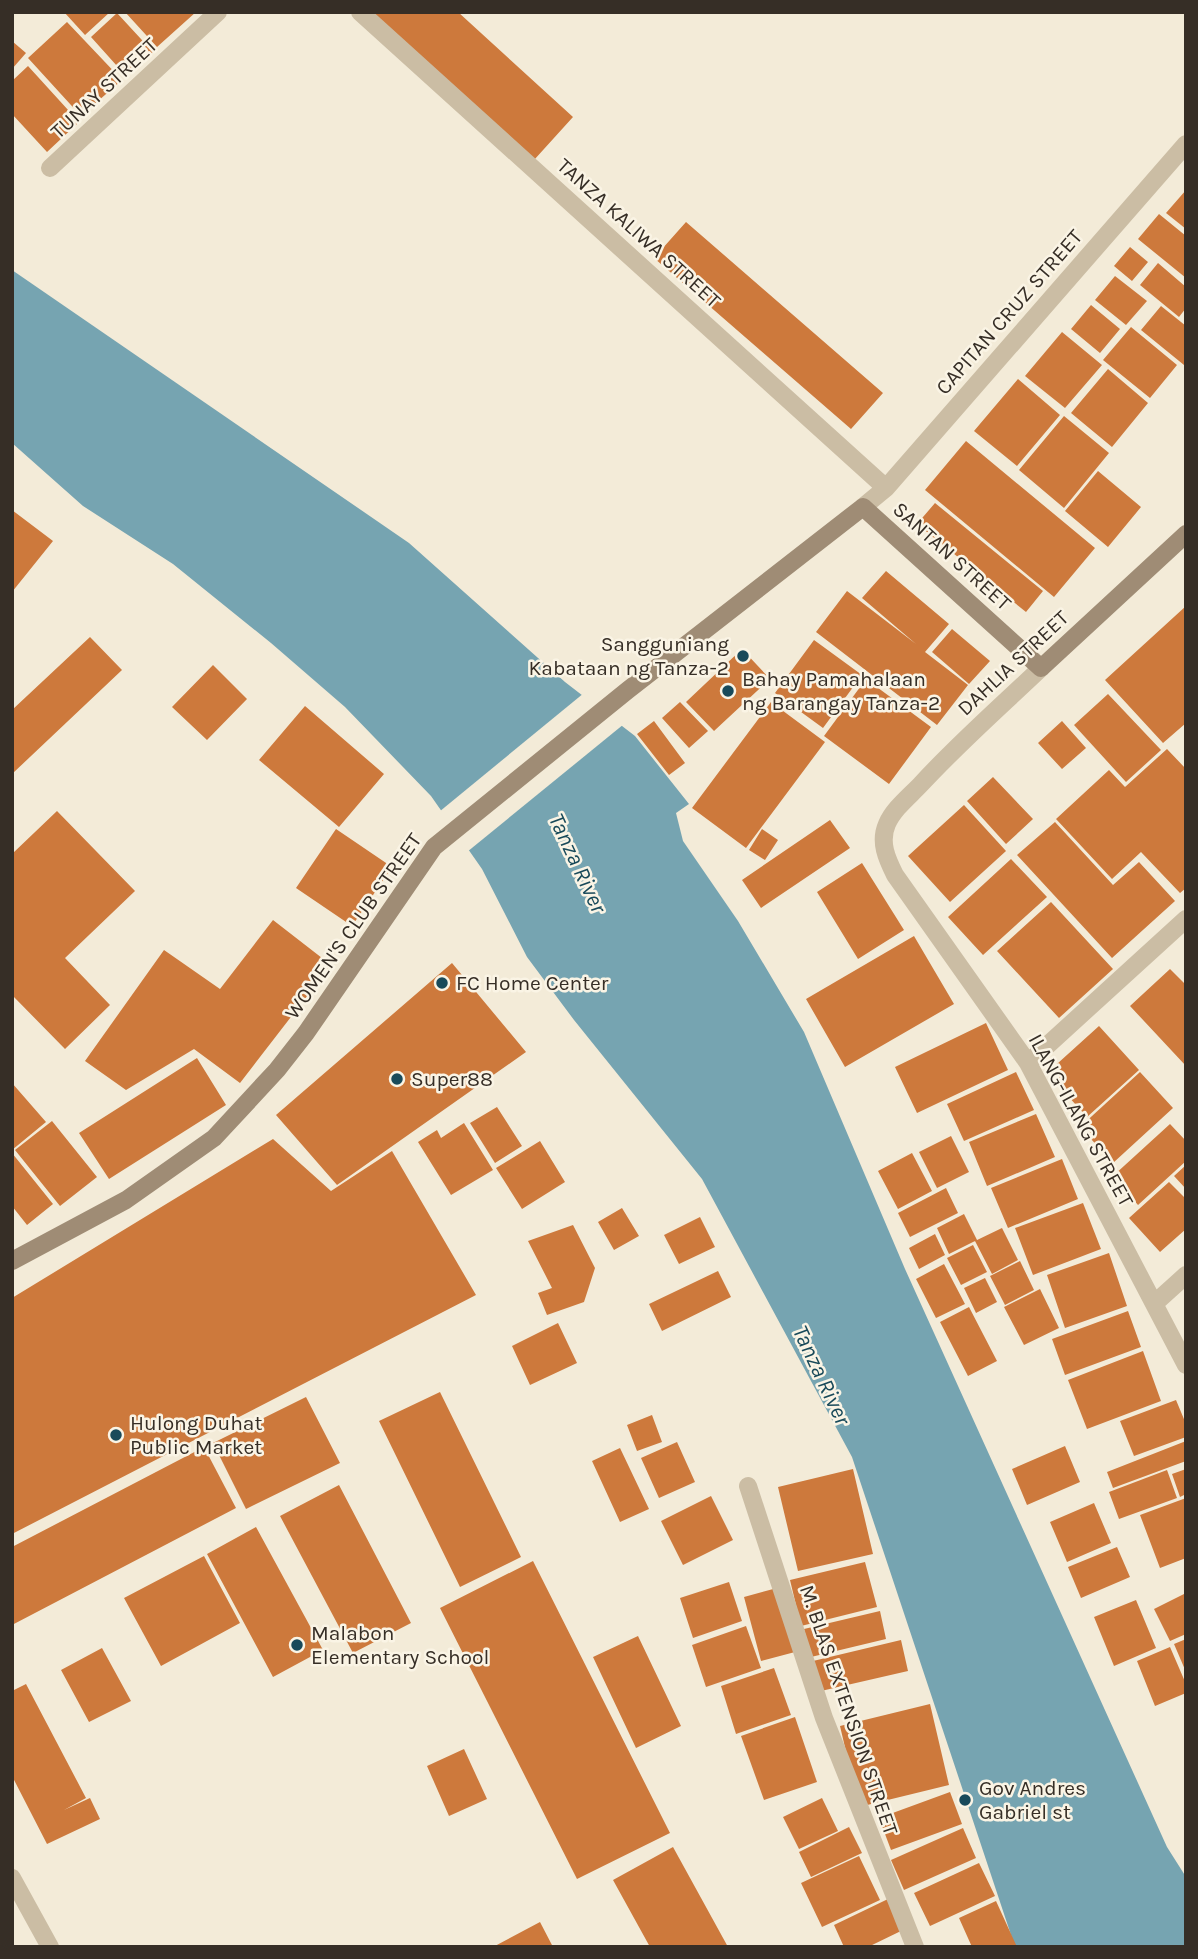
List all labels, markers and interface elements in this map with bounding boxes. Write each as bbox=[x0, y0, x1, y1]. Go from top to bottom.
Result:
street label: TUNAY STREET bbox=[46, 32, 163, 143]
street label: TANZA KALIWA STREET bbox=[552, 153, 726, 313]
street label: CAPITAN CRUZ STREET bbox=[931, 224, 1087, 399]
street label: SANTAN STREET bbox=[888, 497, 1016, 616]
street label: DAHLIA STREET bbox=[953, 605, 1074, 721]
place label: Sangguniang Kabataan ng Tanza-2 bbox=[529, 632, 729, 680]
marker: Sangguniang Kabataan ng Tanza-2 bbox=[735, 648, 751, 664]
place label: Bahay Pamahalaan ng Barangay Tanza-2 bbox=[742, 667, 940, 715]
marker: Bahay Pamahalaan ng Barangay Tanza-2 bbox=[720, 683, 736, 699]
water label: Tanza River bbox=[543, 809, 613, 918]
street label: WOMEN'S CLUB STREET bbox=[280, 828, 427, 1024]
place label: FC Home Center bbox=[456, 971, 609, 995]
marker: FC Home Center bbox=[434, 975, 450, 991]
street label: ILANG-ILANG STREET bbox=[1024, 1029, 1139, 1211]
place label: Super88 bbox=[411, 1067, 493, 1091]
marker: Super88 bbox=[389, 1071, 405, 1087]
water label: Tanza River bbox=[787, 1321, 857, 1430]
place label: Hulong Duhat Public Market bbox=[130, 1411, 262, 1459]
marker: Hulong Duhat Public Market bbox=[108, 1427, 124, 1443]
street label: M. BLAS EXTENSION STREET bbox=[795, 1582, 903, 1839]
place label: Malabon Elementary School bbox=[311, 1621, 489, 1669]
marker: Malabon Elementary School bbox=[289, 1637, 305, 1653]
place label: Gov Andres Gabriel st bbox=[979, 1776, 1086, 1824]
marker: Gov Andres Gabriel st bbox=[957, 1792, 973, 1808]

